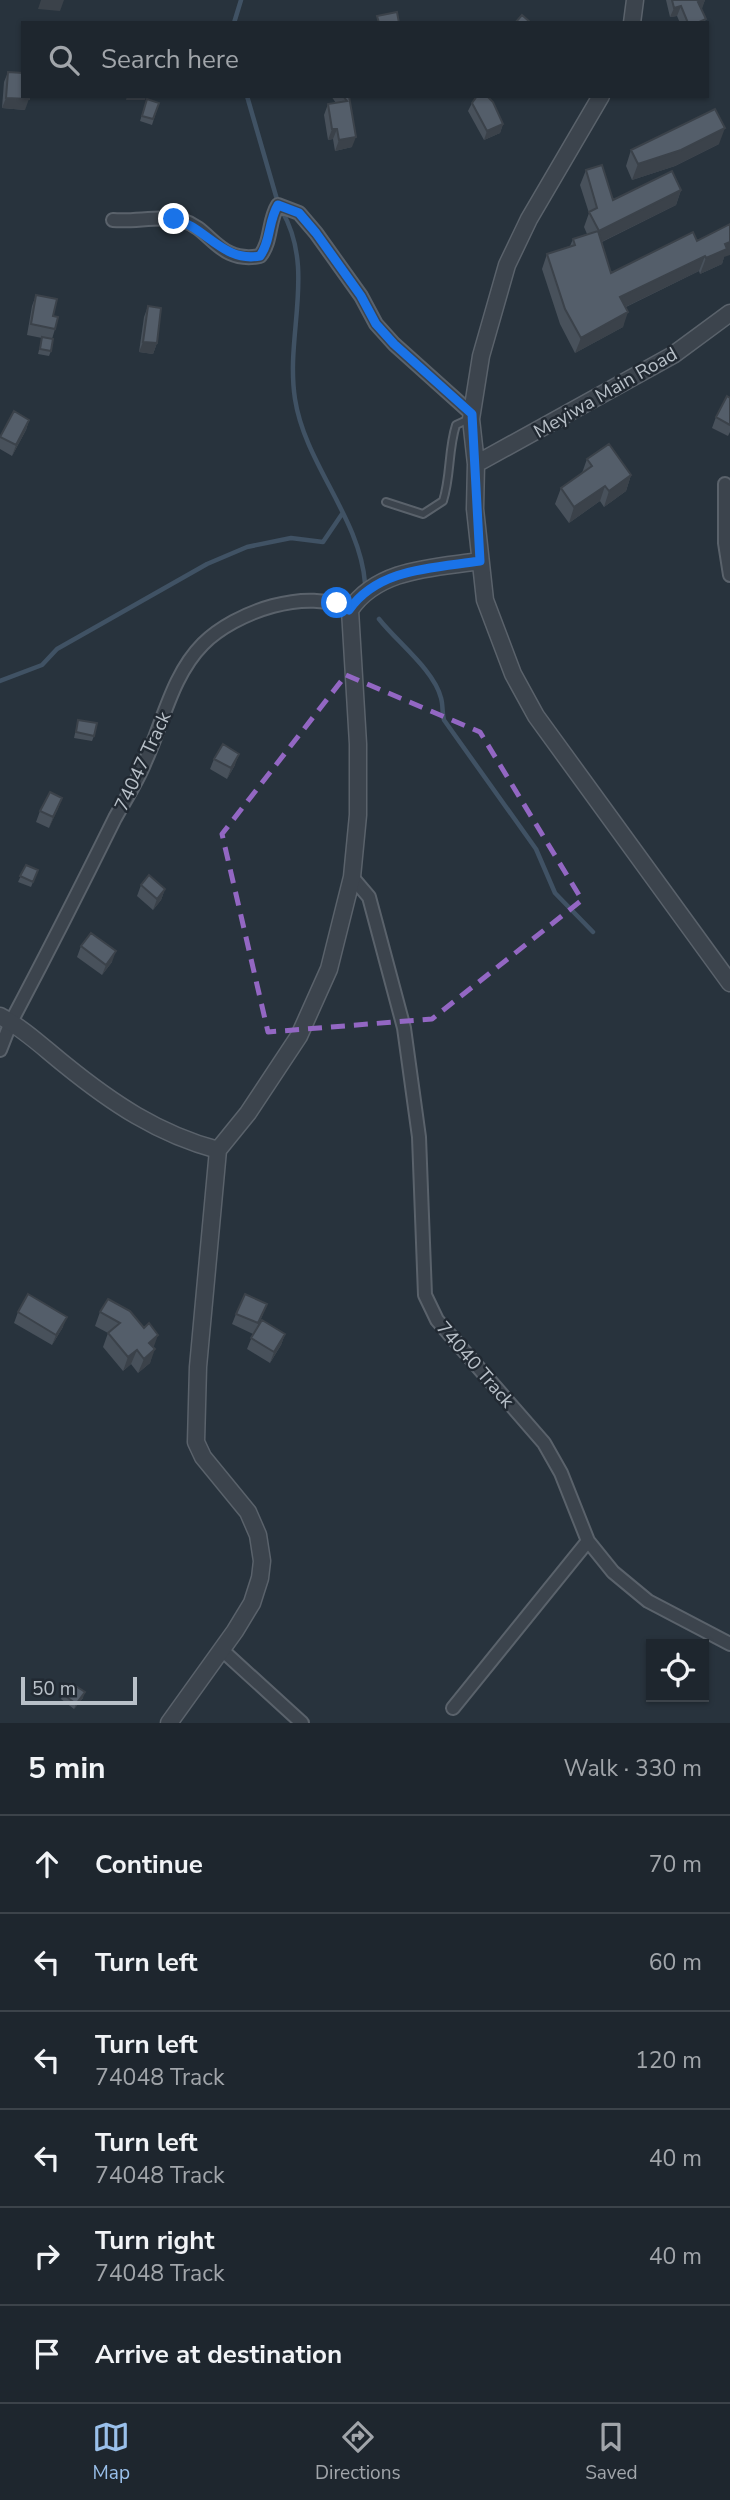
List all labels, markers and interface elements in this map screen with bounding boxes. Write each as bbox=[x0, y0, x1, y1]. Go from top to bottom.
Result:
search box bbox=[21, 21, 709, 98]
icon: search bbox=[45, 41, 83, 79]
text: Search here bbox=[101, 42, 239, 77]
route end bbox=[158, 203, 189, 234]
street label: Meyiwa Main Road bbox=[529, 341, 682, 445]
route start bbox=[321, 587, 352, 618]
street label: 74047 Track bbox=[109, 707, 177, 815]
street label: 74040 Track bbox=[430, 1316, 520, 1414]
map controls bbox=[646, 1639, 709, 1702]
button: locate bbox=[646, 1639, 709, 1702]
scale bar bbox=[21, 1674, 136, 1706]
text: 50 m bbox=[32, 1676, 76, 1702]
text: 5 min bbox=[28, 1748, 106, 1789]
text: Walk · 330 m bbox=[563, 1753, 702, 1784]
icon: ahead bbox=[28, 1845, 66, 1883]
text: Continue bbox=[95, 1847, 203, 1882]
text: 70 m bbox=[649, 1849, 702, 1880]
icon: left bbox=[28, 1943, 66, 1981]
text: Turn left bbox=[95, 1945, 198, 1980]
text: 60 m bbox=[649, 1947, 702, 1978]
text: Turn left bbox=[95, 2027, 198, 2062]
icon: left bbox=[28, 2041, 66, 2079]
text: 120 m bbox=[635, 2045, 702, 2076]
text: 74048 Track bbox=[95, 2062, 224, 2093]
text: Turn left bbox=[95, 2125, 198, 2160]
icon: left bbox=[28, 2139, 66, 2177]
text: 40 m bbox=[649, 2143, 702, 2174]
text: 74048 Track bbox=[95, 2160, 224, 2191]
text: Turn right bbox=[95, 2223, 214, 2258]
icon: right bbox=[28, 2237, 66, 2275]
text: 40 m bbox=[649, 2241, 702, 2272]
text: 74048 Track bbox=[95, 2258, 224, 2289]
icon: arrive bbox=[28, 2335, 66, 2373]
text: Arrive at destination bbox=[95, 2337, 342, 2372]
tab: Map bbox=[92, 2418, 130, 2486]
tab: Directions bbox=[315, 2418, 401, 2486]
tab: Saved bbox=[585, 2418, 638, 2486]

